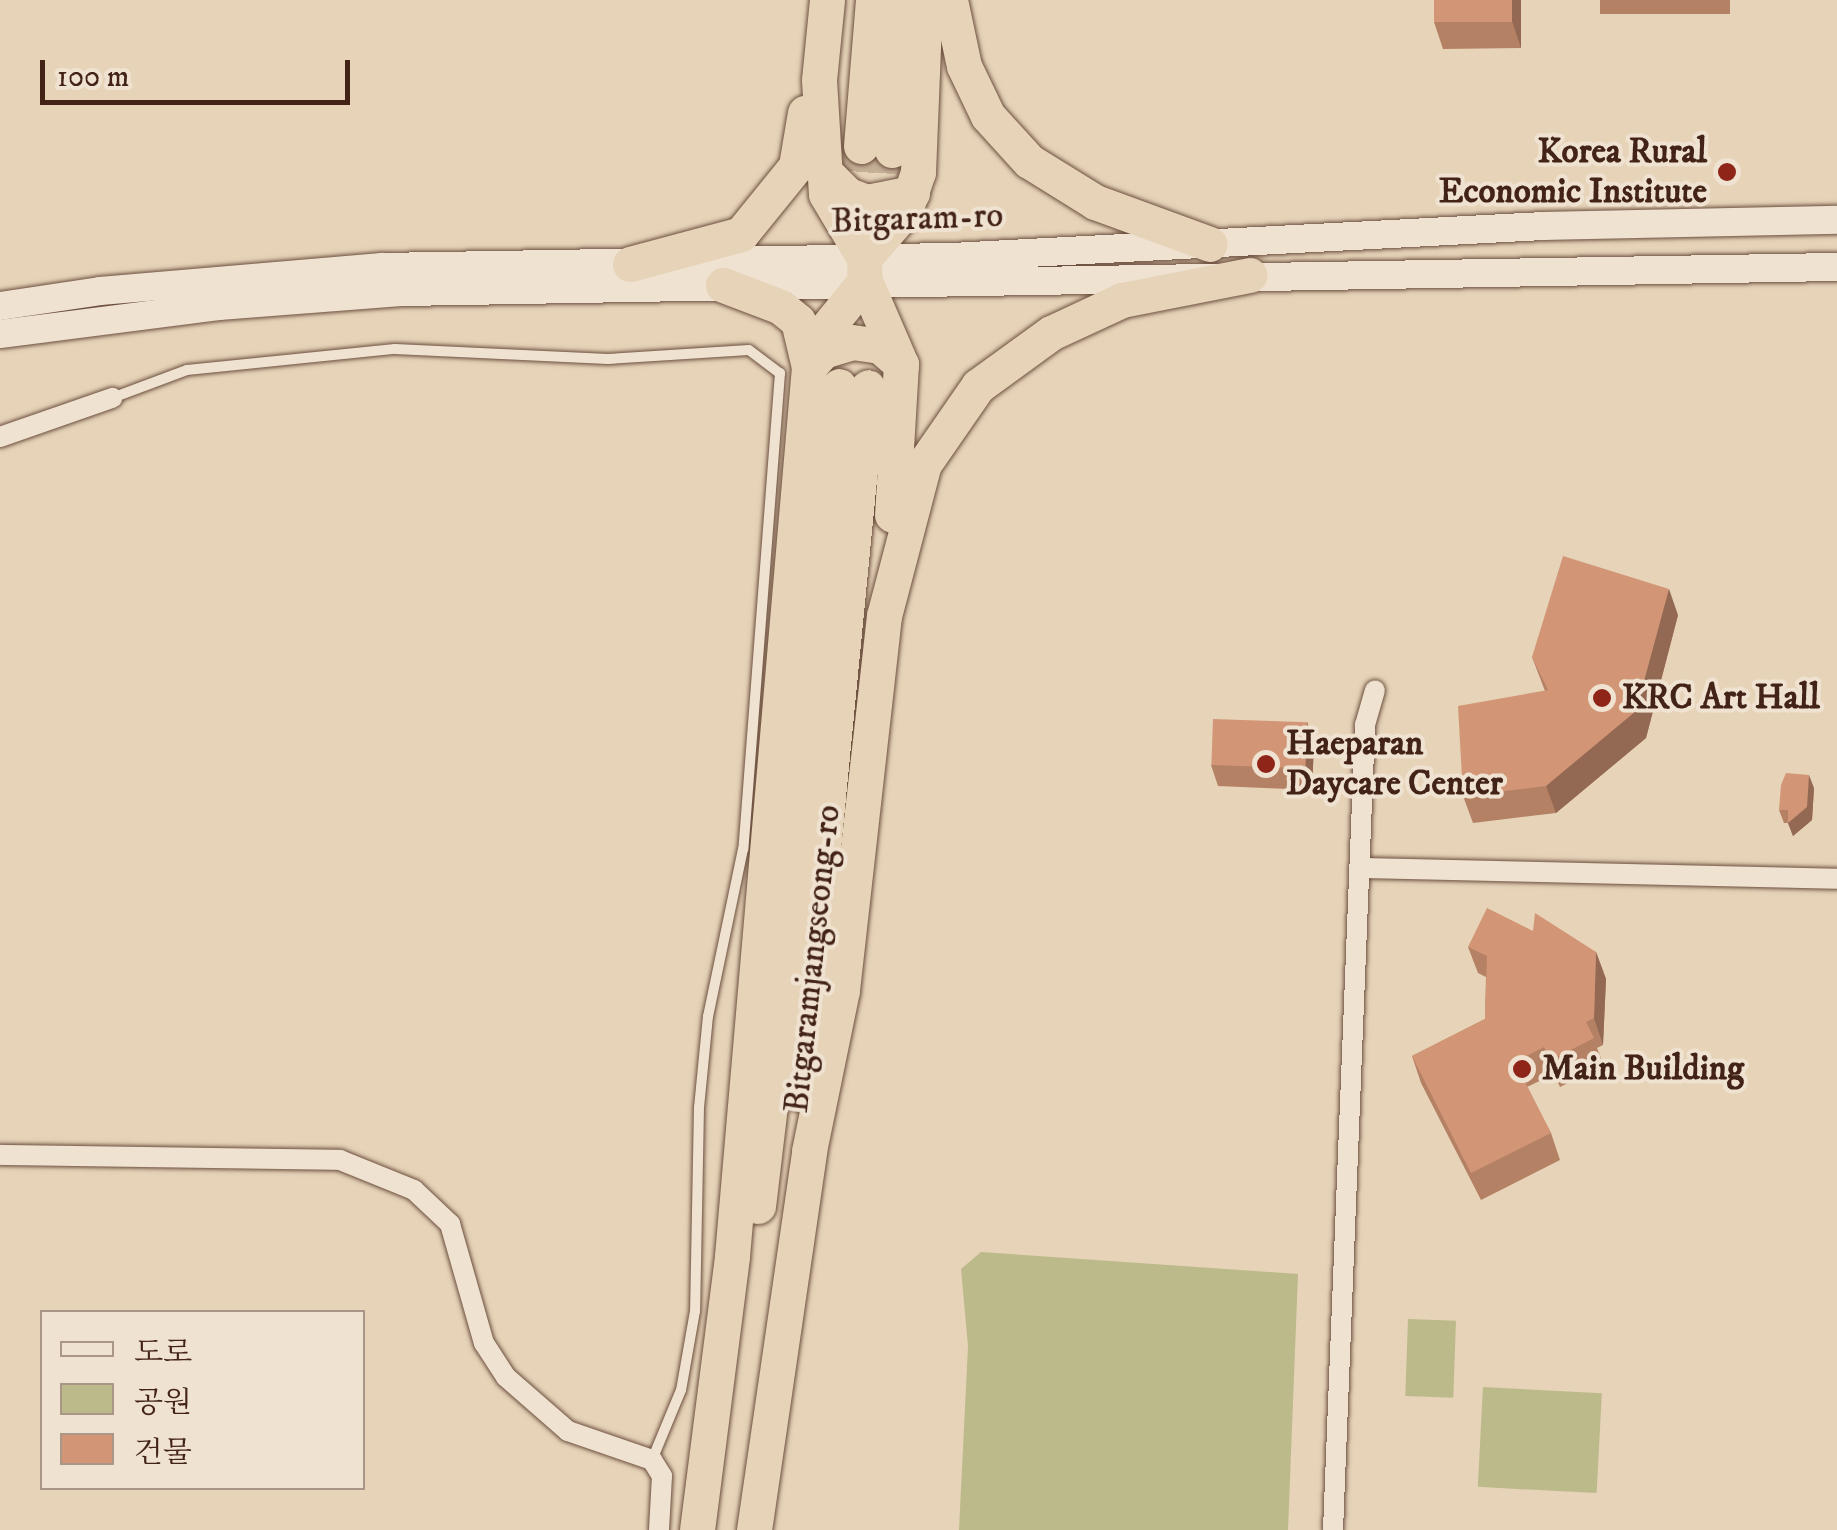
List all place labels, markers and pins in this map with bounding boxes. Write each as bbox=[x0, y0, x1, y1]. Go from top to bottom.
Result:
place label: Korea Rural Economic Institute bbox=[1439, 131, 1707, 213]
marker: Korea Rural Economic Institute bbox=[1716, 161, 1738, 183]
place label: KRC Art Hall bbox=[1622, 677, 1820, 719]
marker: KRC Art Hall bbox=[1591, 687, 1613, 709]
place label: Haeparan Daycare Center bbox=[1286, 723, 1503, 805]
marker: Haeparan Daycare Center bbox=[1255, 753, 1277, 775]
place label: Main Building bbox=[1542, 1048, 1744, 1090]
marker: Main Building bbox=[1511, 1058, 1533, 1080]

